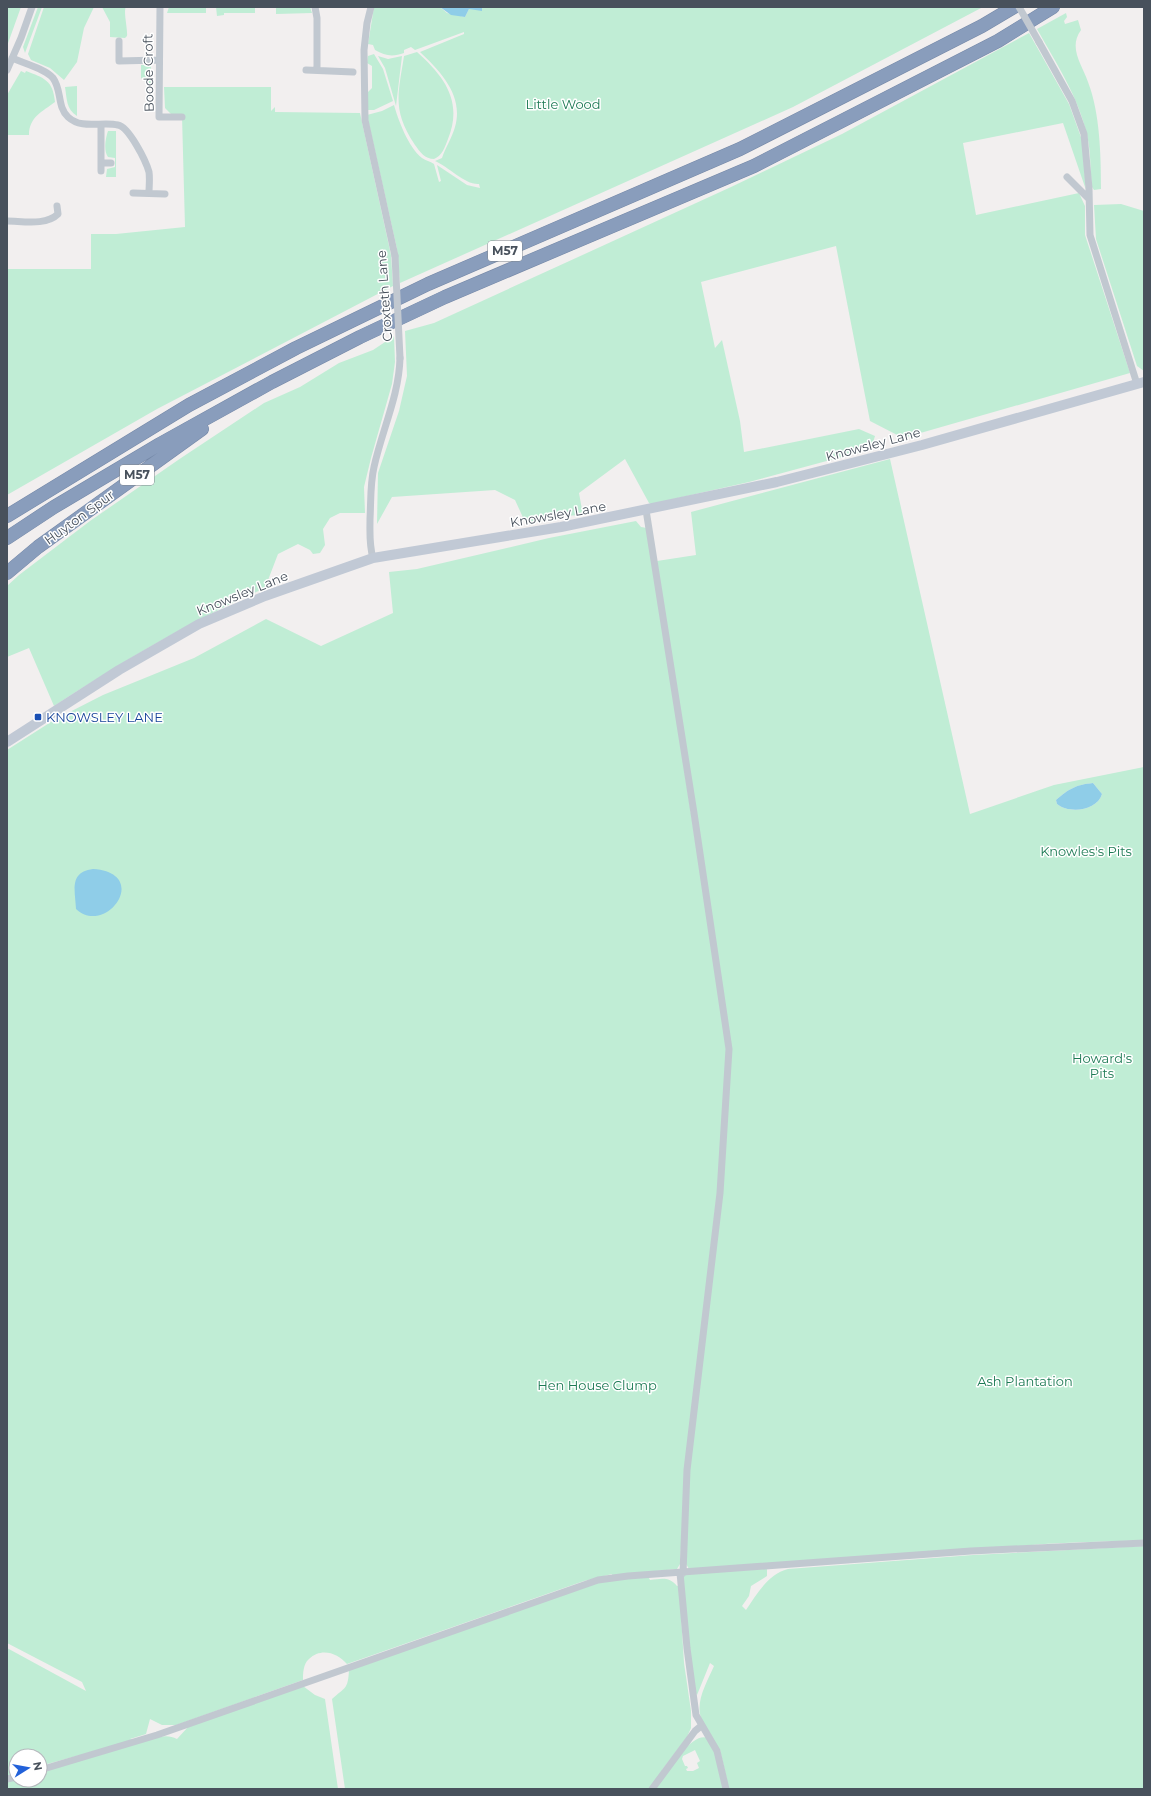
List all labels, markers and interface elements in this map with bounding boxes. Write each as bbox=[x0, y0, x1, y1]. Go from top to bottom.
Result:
street label: Boode Croft bbox=[139, 34, 157, 112]
park label: Little Wood bbox=[525, 96, 601, 112]
road number: M57 bbox=[488, 241, 522, 261]
street label: Croxteth Lane bbox=[373, 250, 395, 342]
street label: Knowsley Lane bbox=[824, 424, 922, 464]
road number: M57 bbox=[120, 465, 154, 485]
street label: Huyton Spur bbox=[41, 486, 117, 548]
street label: Knowsley Lane bbox=[509, 498, 607, 530]
street label: Knowsley Lane bbox=[194, 567, 290, 619]
place label: KNOWSLEY LANE bbox=[46, 709, 163, 725]
marker: KNOWSLEY LANE bbox=[33, 712, 43, 722]
park label: Knowles's Pits bbox=[1040, 843, 1132, 859]
park label: Howard's Pits bbox=[1072, 1050, 1132, 1081]
park label: Ash Plantation bbox=[977, 1373, 1073, 1389]
park label: Hen House Clump bbox=[537, 1377, 657, 1393]
north arrow bbox=[8, 1748, 48, 1788]
text: N bbox=[30, 1760, 46, 1772]

